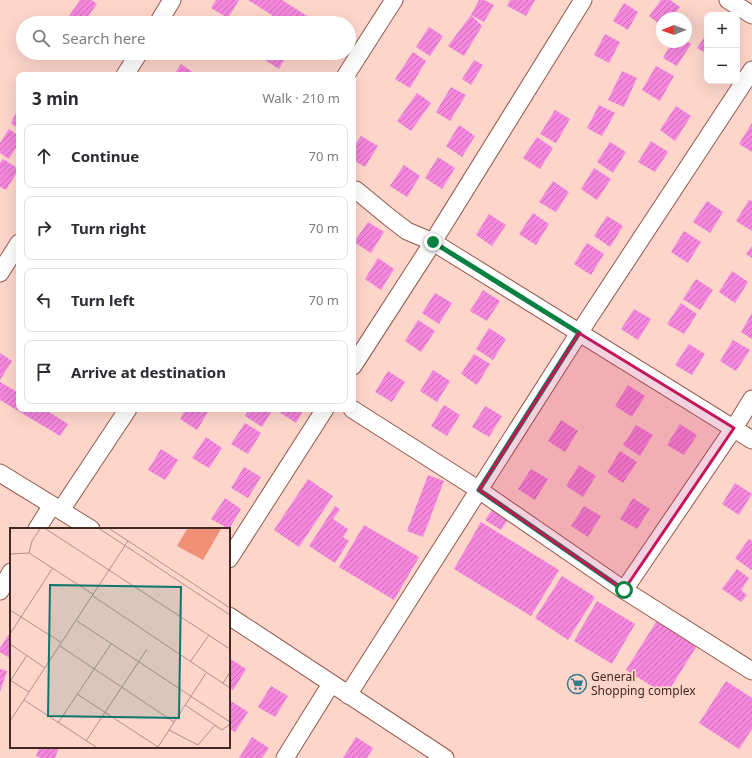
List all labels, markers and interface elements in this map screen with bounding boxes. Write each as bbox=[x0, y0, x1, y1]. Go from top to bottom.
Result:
north arrow bbox=[656, 12, 692, 48]
map controls bbox=[704, 12, 740, 84]
button: + bbox=[704, 12, 740, 48]
search box bbox=[16, 16, 356, 60]
icon: search bbox=[30, 27, 52, 49]
text: Search here bbox=[62, 28, 145, 48]
button: − bbox=[704, 48, 740, 84]
text: 3 min bbox=[32, 87, 79, 110]
text: Walk · 210 m bbox=[262, 89, 340, 107]
icon: ahead bbox=[33, 145, 55, 167]
text: Continue bbox=[71, 146, 139, 166]
text: 70 m bbox=[309, 147, 339, 165]
icon: right bbox=[33, 217, 55, 239]
text: Turn right bbox=[71, 218, 146, 238]
text: 70 m bbox=[309, 219, 339, 237]
route end bbox=[424, 233, 442, 251]
icon: left bbox=[33, 289, 55, 311]
text: Turn left bbox=[71, 290, 135, 310]
text: 70 m bbox=[309, 291, 339, 309]
icon: arrive bbox=[33, 361, 55, 383]
text: Arrive at destination bbox=[71, 362, 226, 382]
inset map bbox=[10, 528, 230, 748]
route start bbox=[615, 581, 633, 599]
place label: General Shopping complex bbox=[591, 668, 696, 699]
supermarket icon: General Shopping complex bbox=[566, 673, 588, 695]

